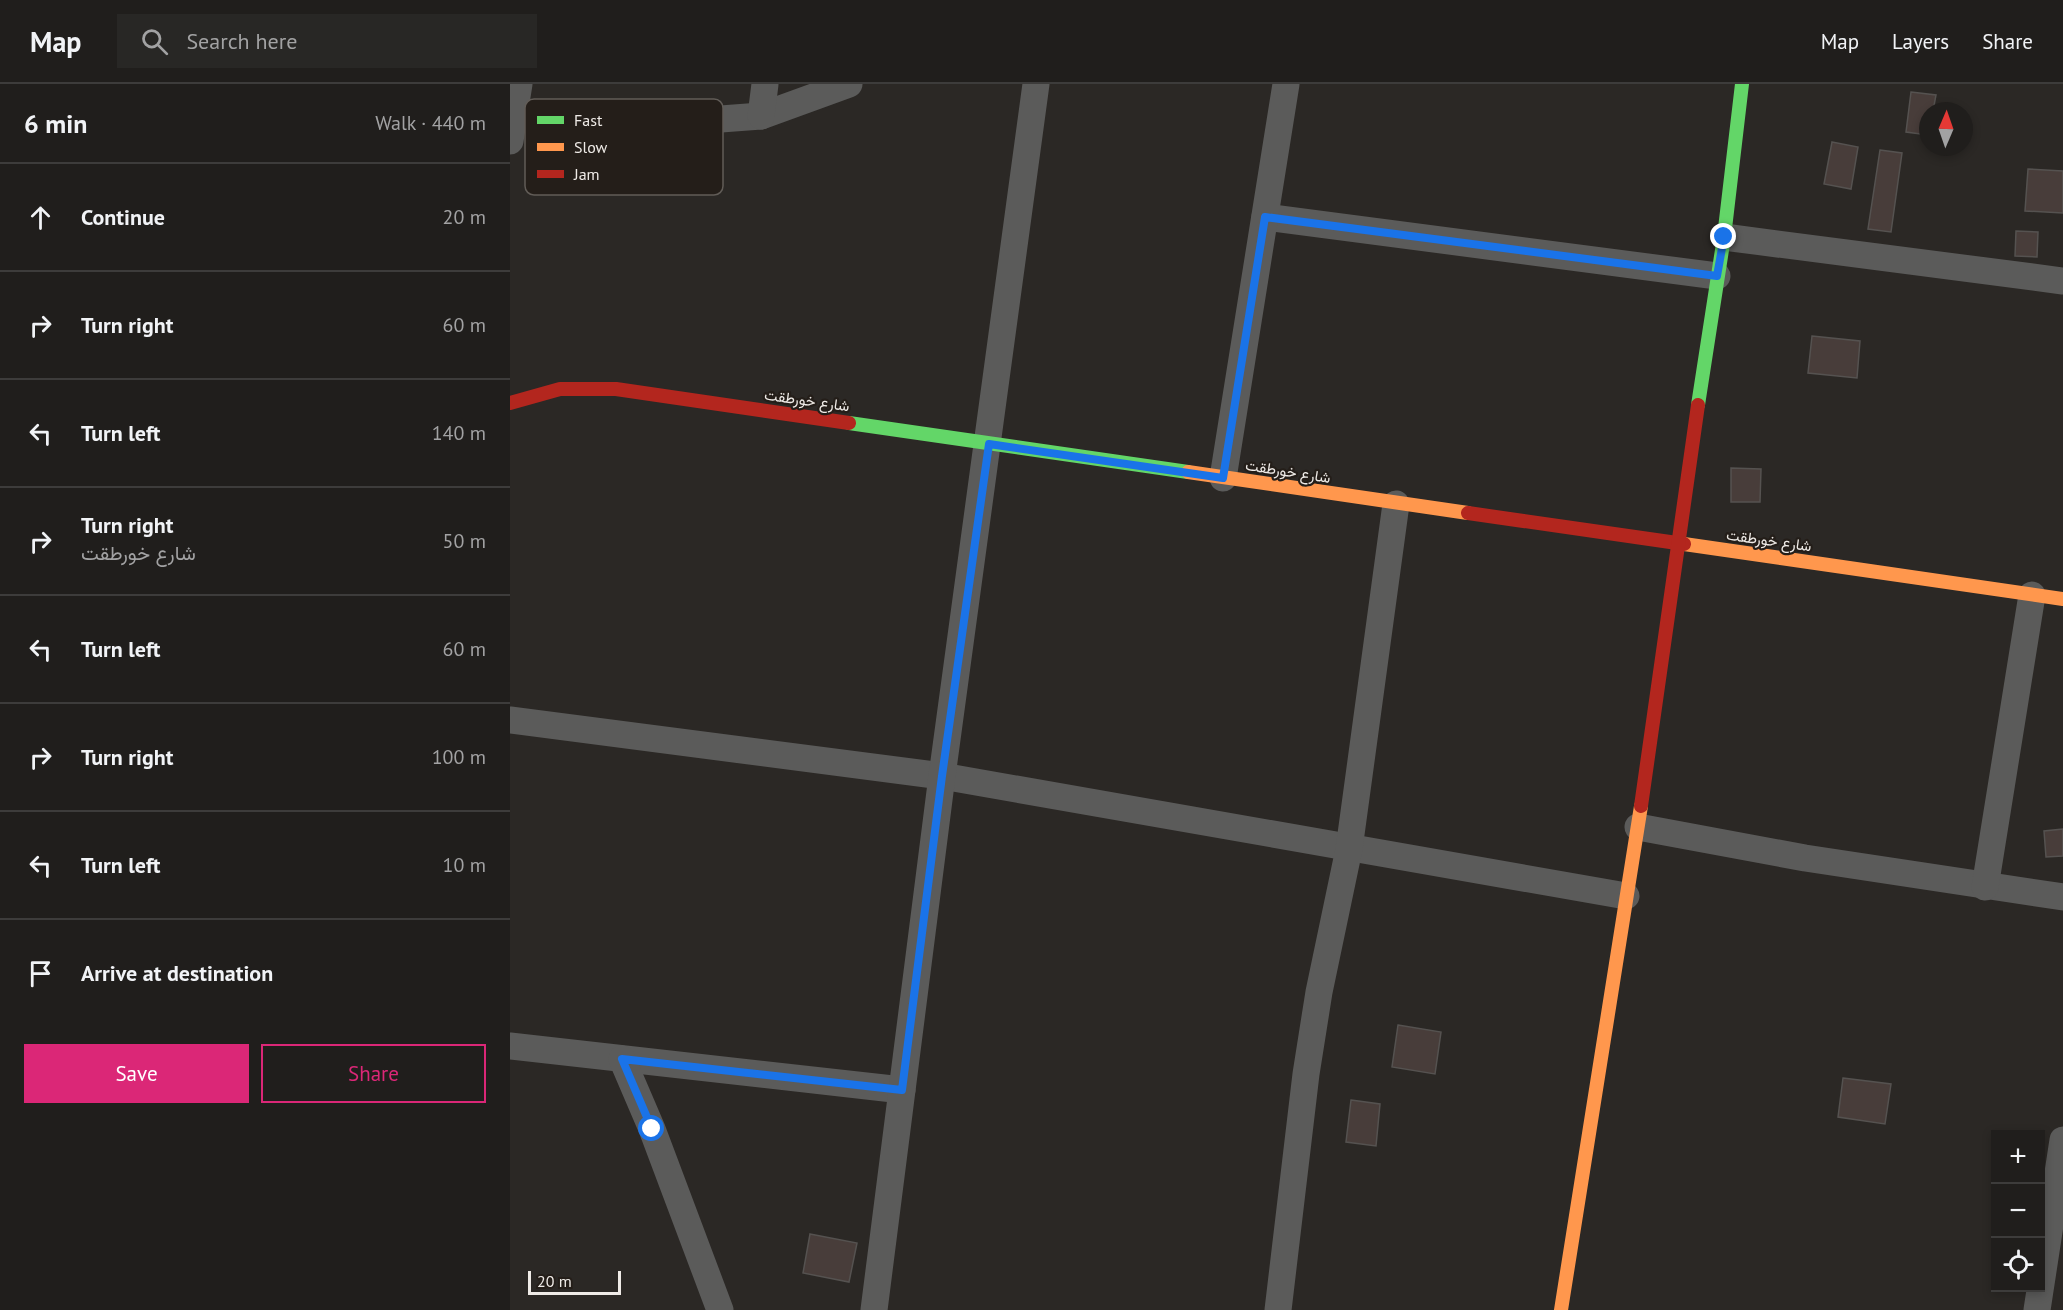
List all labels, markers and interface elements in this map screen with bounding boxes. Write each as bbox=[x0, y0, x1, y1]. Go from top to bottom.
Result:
search box bbox=[117, 14, 537, 68]
text: Map bbox=[30, 23, 81, 60]
icon: search bbox=[138, 25, 171, 58]
text: Search here bbox=[186, 27, 297, 55]
text: Map bbox=[1821, 28, 1859, 55]
text: Layers bbox=[1892, 28, 1949, 55]
text: Share bbox=[1982, 28, 2033, 55]
legend bbox=[525, 99, 723, 195]
north arrow bbox=[1919, 102, 1973, 156]
text: 6 min bbox=[24, 107, 87, 140]
text: Walk · 440 m bbox=[375, 110, 486, 136]
text: Fast bbox=[574, 110, 603, 130]
text: Slow bbox=[574, 137, 608, 157]
text: Jam bbox=[573, 164, 600, 184]
icon: ahead bbox=[24, 201, 57, 234]
text: Continue bbox=[81, 203, 165, 231]
text: 20 m bbox=[443, 204, 486, 230]
route end bbox=[1710, 223, 1736, 249]
icon: right bbox=[24, 309, 57, 342]
text: Turn right bbox=[81, 311, 173, 339]
text: 60 m bbox=[443, 312, 486, 338]
street label: شارع خورطقت bbox=[763, 385, 851, 417]
icon: left bbox=[24, 417, 57, 450]
text: Turn left bbox=[81, 419, 161, 447]
text: 140 m bbox=[432, 420, 486, 446]
street label: شارع خورطقت bbox=[1244, 455, 1332, 489]
text: Turn right bbox=[81, 511, 173, 539]
icon: right bbox=[24, 525, 57, 558]
street label: شارع خورطقت bbox=[1725, 525, 1813, 557]
text: 50 m bbox=[443, 528, 486, 554]
text: شارع خورطقت bbox=[81, 540, 196, 566]
icon: left bbox=[24, 633, 57, 666]
text: Turn left bbox=[81, 635, 161, 663]
text: 60 m bbox=[443, 636, 486, 662]
icon: right bbox=[24, 741, 57, 774]
text: Turn right bbox=[81, 743, 173, 771]
text: 100 m bbox=[432, 744, 486, 770]
icon: left bbox=[24, 849, 57, 882]
text: Turn left bbox=[81, 851, 161, 879]
text: 10 m bbox=[443, 852, 486, 878]
icon: arrive bbox=[24, 957, 57, 990]
text: Arrive at destination bbox=[81, 959, 273, 987]
button: Save bbox=[24, 1044, 249, 1103]
button: Share bbox=[261, 1044, 486, 1103]
route start bbox=[638, 1115, 664, 1141]
map controls bbox=[1991, 1130, 2045, 1292]
button: + bbox=[1991, 1130, 2045, 1184]
button: − bbox=[1991, 1184, 2045, 1238]
button: locate bbox=[1991, 1238, 2045, 1292]
scale bar bbox=[528, 1268, 621, 1296]
text: 20 m bbox=[537, 1271, 572, 1291]

